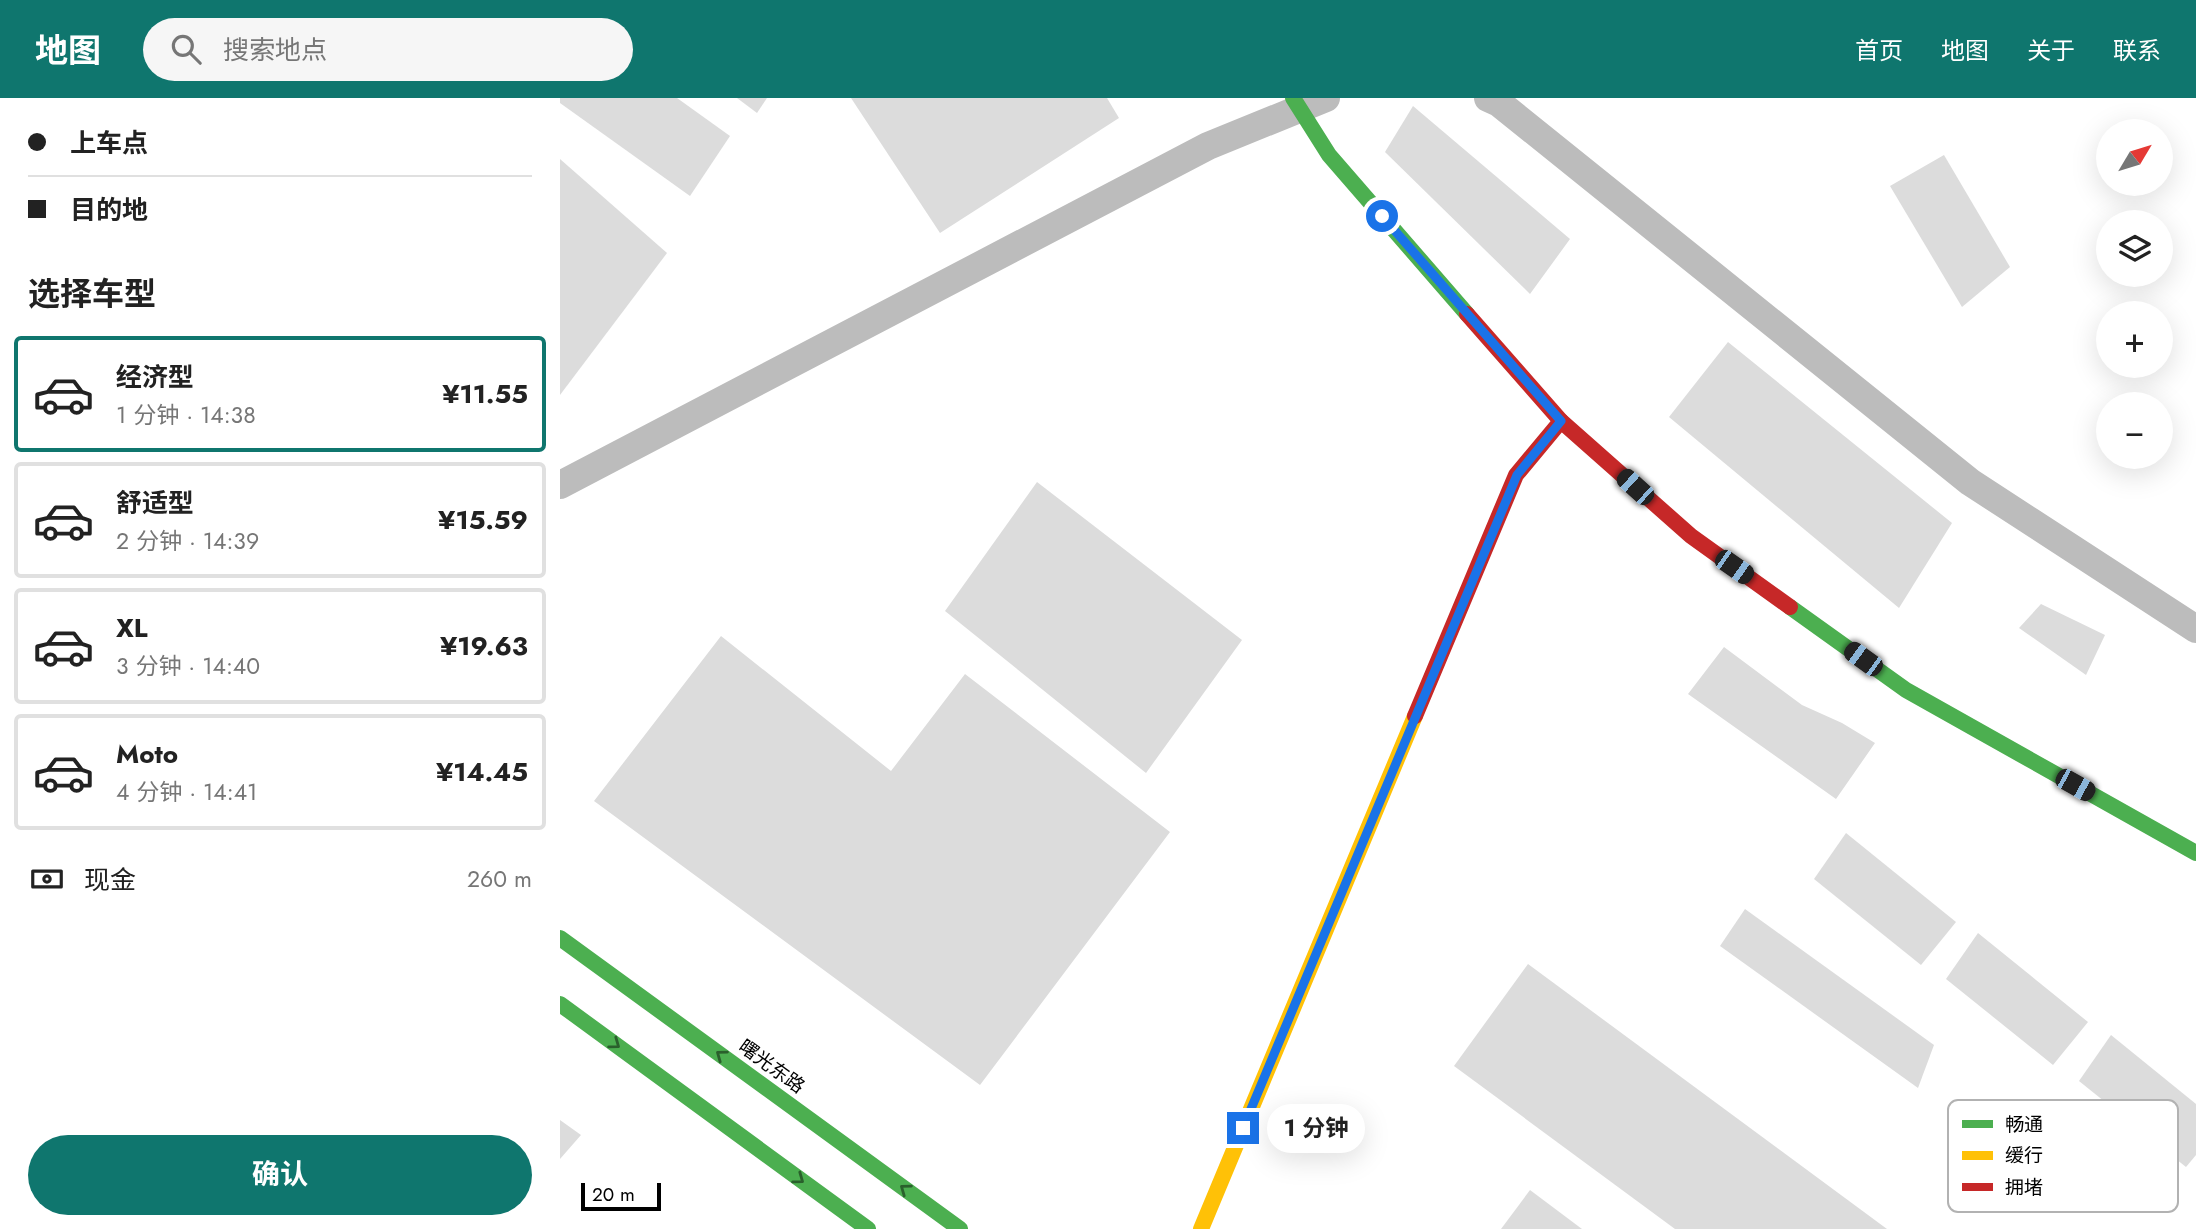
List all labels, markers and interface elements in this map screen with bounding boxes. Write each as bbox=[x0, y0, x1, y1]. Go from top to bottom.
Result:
search box bbox=[143, 18, 633, 81]
text: 地图 bbox=[35, 27, 101, 74]
icon: search bbox=[167, 30, 205, 68]
text: 搜索地点 bbox=[223, 31, 327, 69]
text: 首页 bbox=[1855, 33, 1903, 68]
text: 地图 bbox=[1941, 33, 1989, 68]
text: 关于 bbox=[2027, 33, 2075, 68]
text: 联系 bbox=[2113, 33, 2161, 68]
north arrow bbox=[2096, 119, 2174, 196]
map controls bbox=[2096, 119, 2173, 469]
text: 上车点 bbox=[70, 124, 148, 162]
text: 目的地 bbox=[70, 191, 148, 229]
route start bbox=[1366, 200, 1398, 232]
button: layers bbox=[2096, 210, 2173, 287]
text: 选择车型 bbox=[28, 271, 156, 317]
button: + bbox=[2096, 301, 2173, 378]
text: 经济型 bbox=[116, 358, 194, 396]
icon: car bbox=[32, 363, 95, 426]
text: ¥11.55 bbox=[442, 375, 528, 413]
button: − bbox=[2096, 392, 2173, 469]
text: 1 分钟 · 14:38 bbox=[116, 398, 256, 432]
car bbox=[1613, 465, 1658, 509]
text: 舒适型 bbox=[116, 484, 194, 522]
icon: car bbox=[32, 489, 95, 552]
text: ¥15.59 bbox=[438, 501, 528, 539]
text: 2 分钟 · 14:39 bbox=[116, 524, 259, 558]
car bbox=[1711, 546, 1758, 588]
text: XL bbox=[116, 609, 148, 647]
icon: car bbox=[32, 615, 95, 678]
text: ¥19.63 bbox=[440, 627, 528, 665]
car bbox=[1840, 638, 1887, 680]
text: 3 分钟 · 14:40 bbox=[116, 649, 260, 683]
text: Moto bbox=[116, 735, 178, 773]
icon: car bbox=[32, 741, 95, 804]
text: ¥14.45 bbox=[436, 753, 528, 791]
car bbox=[2052, 766, 2099, 804]
text: 4 分钟 · 14:41 bbox=[116, 775, 257, 809]
icon: cash bbox=[28, 860, 66, 898]
text: 现金 bbox=[84, 861, 136, 899]
text: 260 m bbox=[467, 862, 532, 896]
street label: 曙光东路 bbox=[733, 1033, 810, 1100]
one-way arrow bbox=[607, 1036, 620, 1048]
one-way arrow bbox=[716, 1051, 729, 1063]
legend bbox=[1948, 1100, 2178, 1212]
callout: 1 分钟 bbox=[1268, 1104, 1366, 1152]
text: 1 分钟 bbox=[1284, 1111, 1348, 1145]
text: 畅通 bbox=[2005, 1111, 2043, 1138]
route end bbox=[1227, 1112, 1259, 1144]
button: 确认 bbox=[28, 1135, 532, 1215]
text: 缓行 bbox=[2005, 1142, 2043, 1169]
one-way arrow bbox=[791, 1170, 804, 1183]
text: 拥堵 bbox=[2005, 1174, 2043, 1201]
scale bar bbox=[581, 1180, 662, 1212]
text: 20 m bbox=[592, 1181, 635, 1208]
one-way arrow bbox=[900, 1185, 913, 1197]

